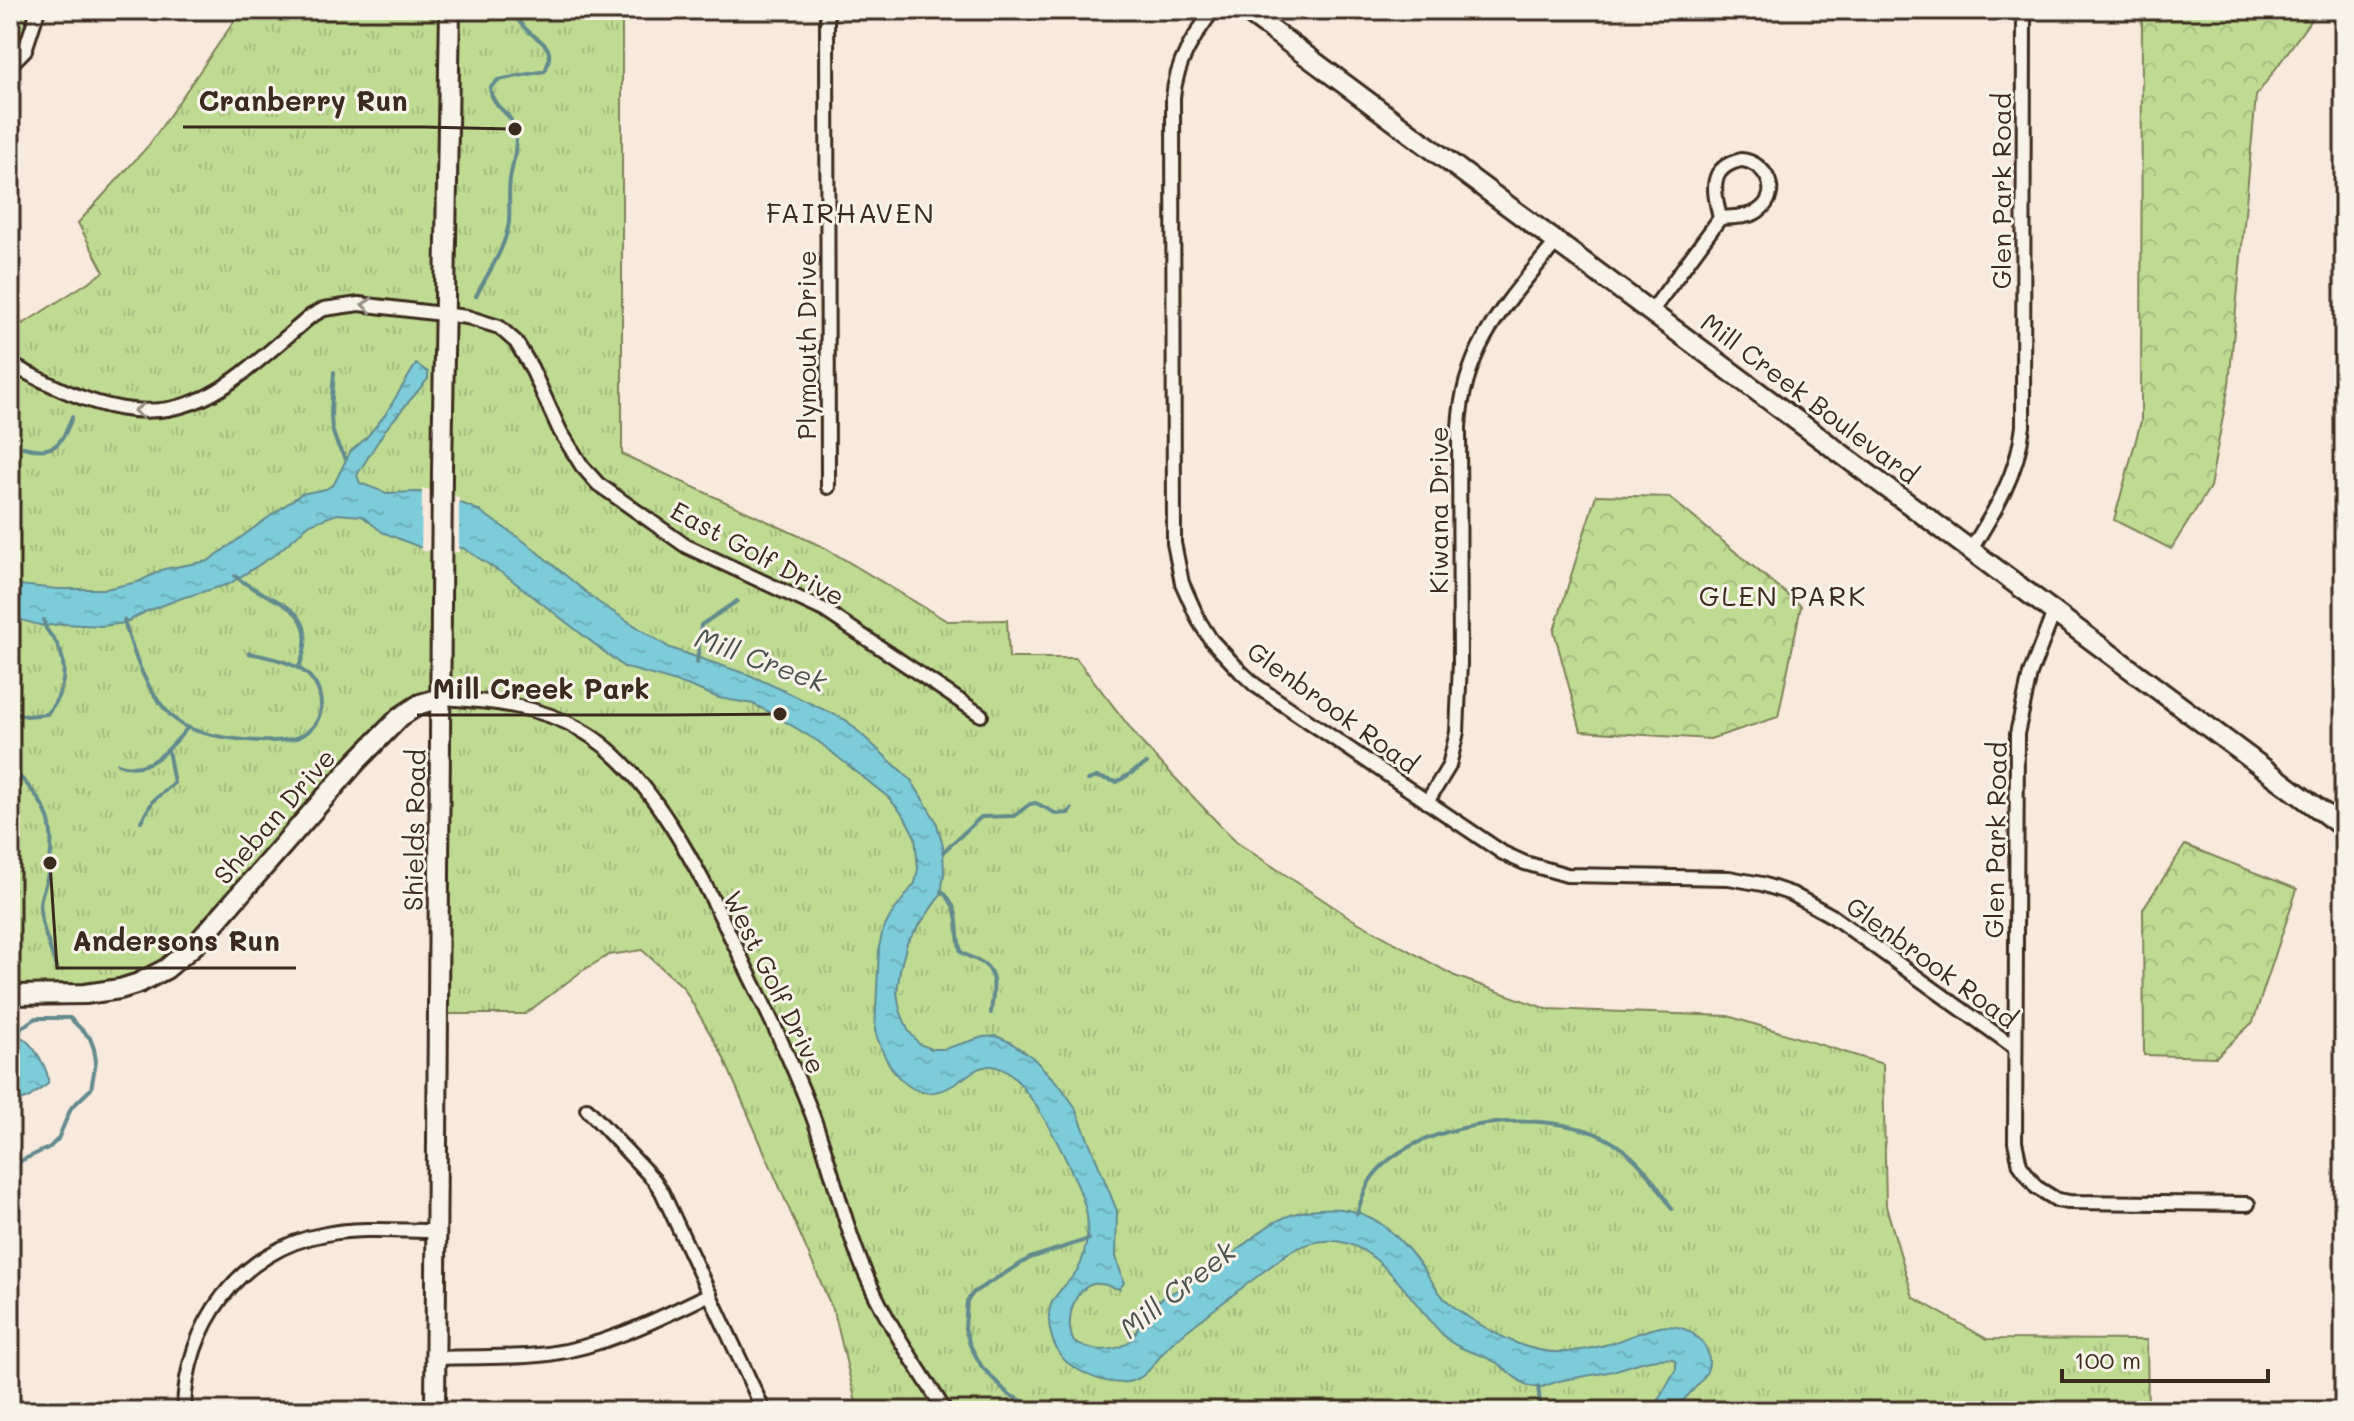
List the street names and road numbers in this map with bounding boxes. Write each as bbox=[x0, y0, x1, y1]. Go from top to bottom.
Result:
street label: Glen Park Road bbox=[1984, 93, 2018, 289]
street label: Plymouth Drive bbox=[789, 250, 823, 440]
street label: Mill Creek Boulevard bbox=[1694, 305, 1926, 491]
street label: Kiwana Drive bbox=[1421, 426, 1455, 594]
street label: East Golf Drive bbox=[665, 493, 851, 613]
street label: Glenbrook Road bbox=[1241, 633, 1425, 781]
street label: Sheban Drive bbox=[206, 741, 342, 891]
street label: Glen Park Road bbox=[1976, 741, 2014, 939]
street label: Shields Road bbox=[396, 749, 432, 911]
street label: West Golf Drive bbox=[716, 885, 834, 1079]
street label: Glenbrook Road bbox=[1840, 888, 2024, 1036]

